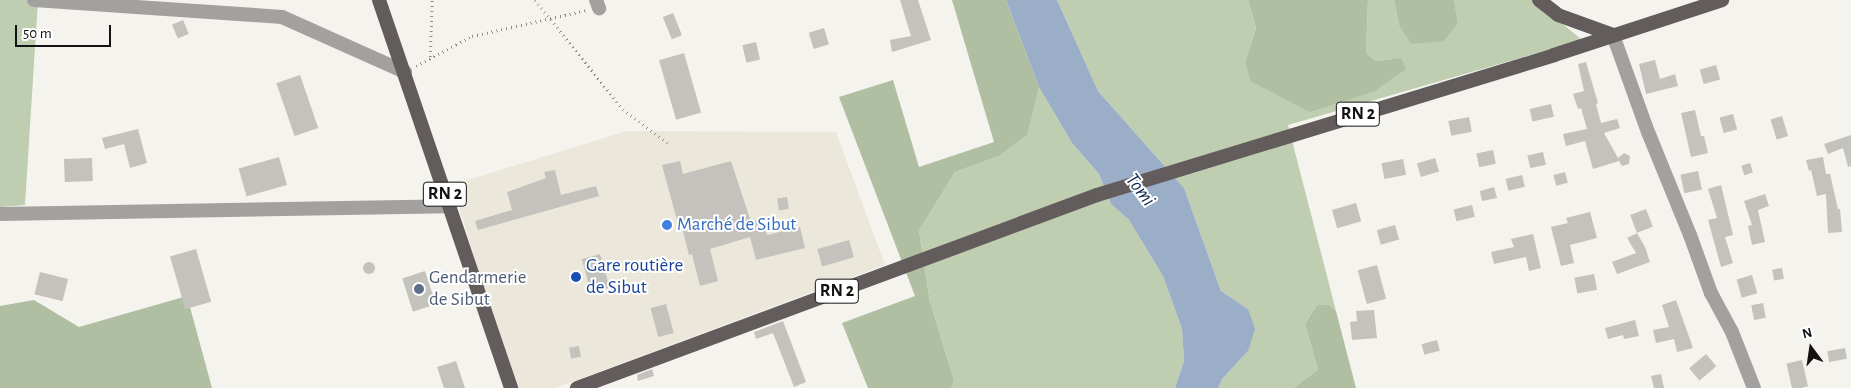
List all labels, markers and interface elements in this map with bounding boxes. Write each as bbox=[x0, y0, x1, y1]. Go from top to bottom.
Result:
scale bar bbox=[18, 15, 114, 47]
text: 50 m bbox=[23, 26, 52, 41]
road number: RN 2 bbox=[1336, 98, 1380, 130]
water label: Tomi bbox=[1120, 169, 1160, 211]
road number: RN 2 bbox=[422, 178, 468, 210]
place label: Marché de Sibut bbox=[677, 214, 796, 236]
marker: Marché de Sibut bbox=[661, 219, 673, 231]
place label: Gare routière de Sibut bbox=[586, 255, 683, 299]
place label: Gendarmerie de Sibut bbox=[429, 267, 527, 311]
marker: Gare routière de Sibut bbox=[570, 271, 582, 283]
road number: RN 2 bbox=[814, 276, 860, 306]
marker: Gendarmerie de Sibut bbox=[413, 283, 425, 295]
north arrow bbox=[1786, 323, 1836, 373]
text: N bbox=[1801, 325, 1814, 341]

